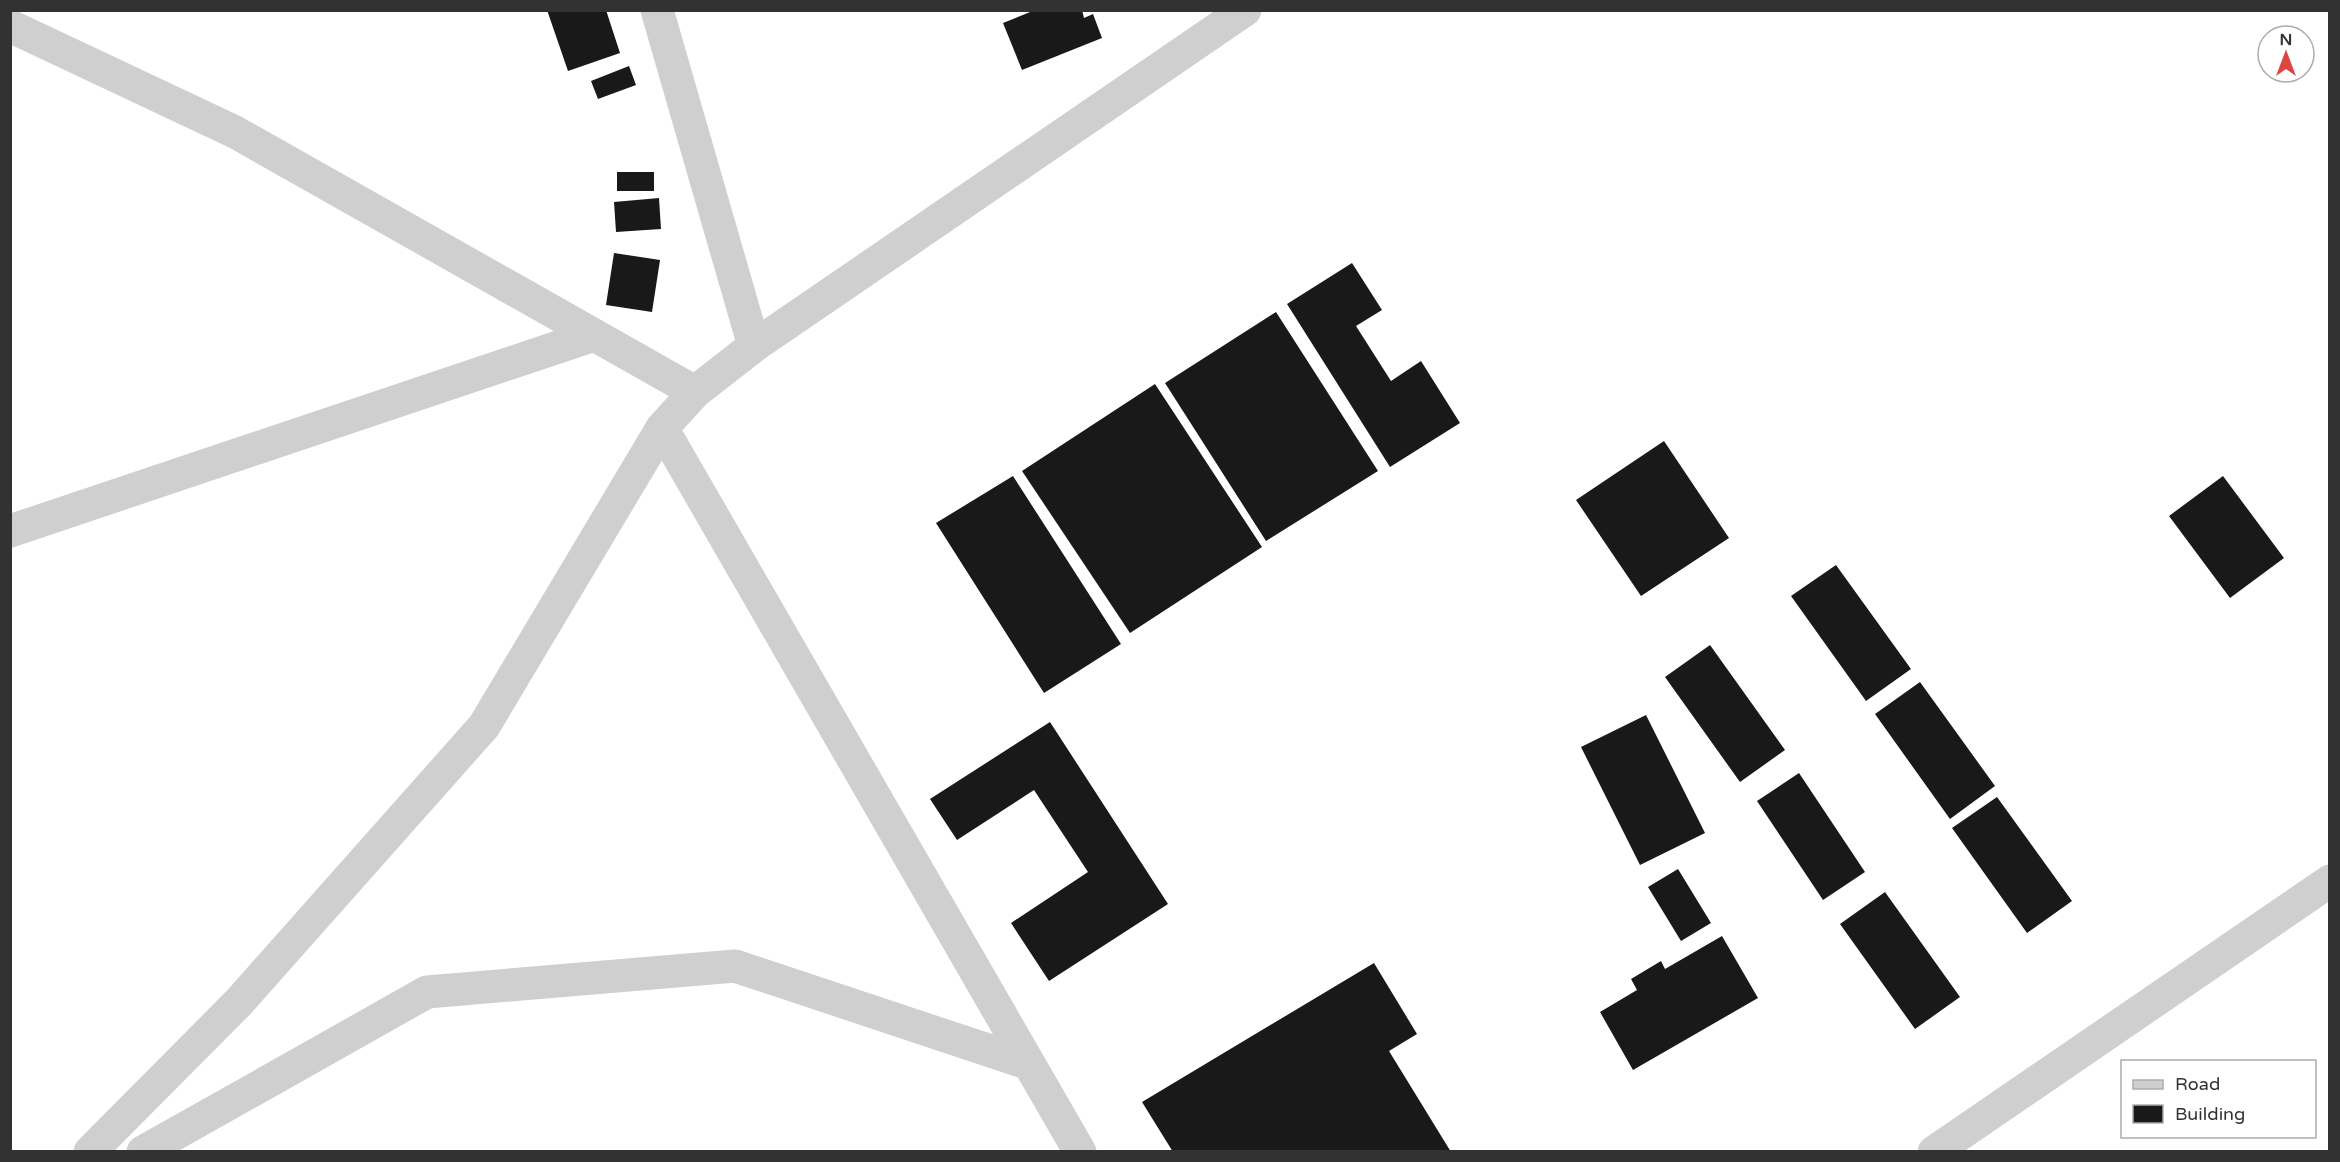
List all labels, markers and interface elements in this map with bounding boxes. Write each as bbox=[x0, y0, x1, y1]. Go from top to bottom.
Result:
north arrow bbox=[2256, 24, 2316, 84]
text: N bbox=[2280, 30, 2292, 50]
legend bbox=[2121, 1060, 2316, 1138]
text: Road bbox=[2175, 1073, 2220, 1095]
text: Building bbox=[2175, 1103, 2245, 1125]

